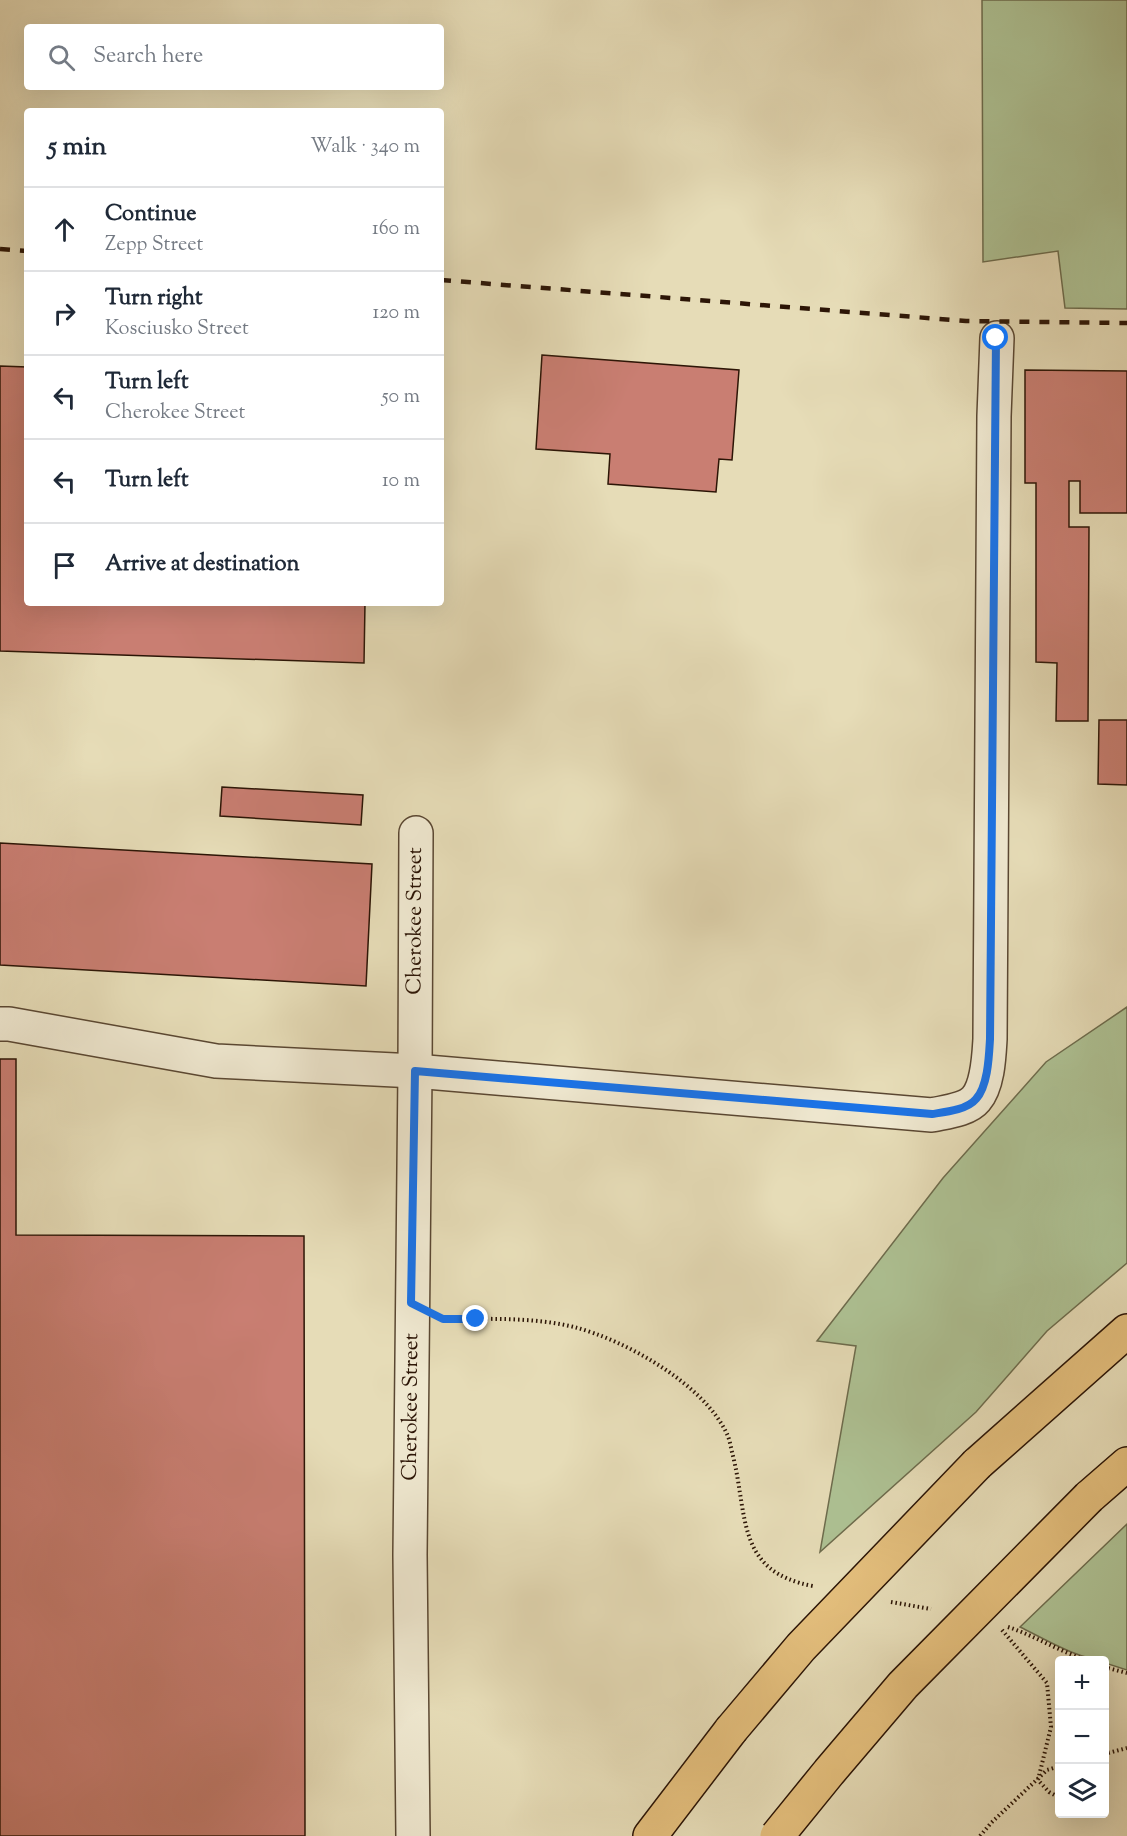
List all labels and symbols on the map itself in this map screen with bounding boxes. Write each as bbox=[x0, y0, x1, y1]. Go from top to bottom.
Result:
route start bbox=[982, 324, 1008, 350]
street label: Cherokee Street bbox=[400, 847, 431, 995]
route end bbox=[462, 1305, 488, 1331]
street label: Cherokee Street bbox=[396, 1333, 427, 1481]

